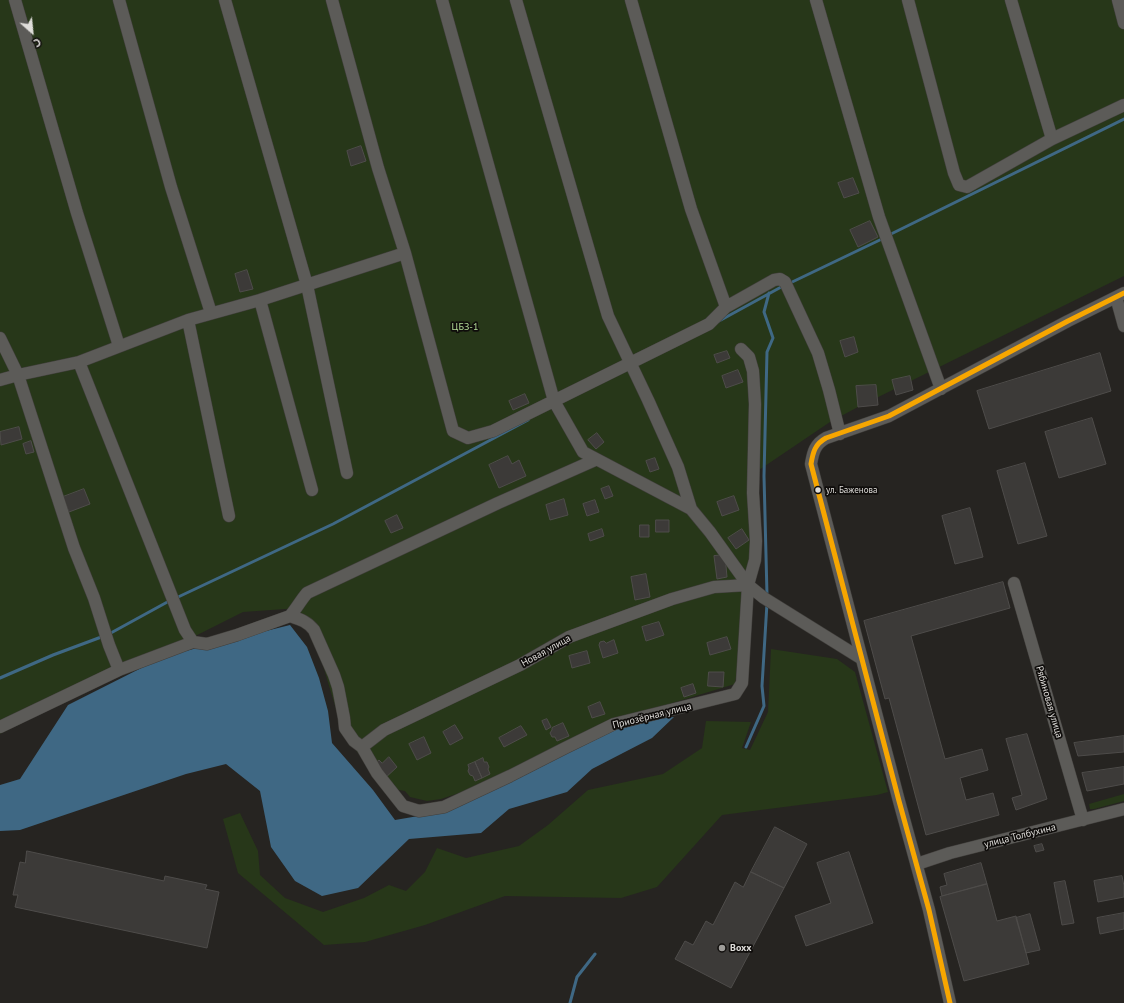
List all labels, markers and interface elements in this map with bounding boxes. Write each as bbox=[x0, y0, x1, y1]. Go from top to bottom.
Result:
north arrow bbox=[12, 12, 52, 52]
text: С bbox=[32, 35, 43, 50]
park label: ЦБЗ-1 bbox=[452, 321, 478, 333]
marker: ул. Баженова bbox=[813, 485, 823, 495]
place label: ул. Баженова bbox=[826, 485, 877, 495]
street label: Новая улица bbox=[519, 632, 573, 670]
street label: Рябиновая улица bbox=[1033, 665, 1065, 739]
street label: Приозёрная улица bbox=[611, 700, 693, 732]
street label: улица Толбухина bbox=[983, 821, 1057, 851]
place label: Boxx bbox=[730, 942, 751, 954]
marker: Boxx bbox=[717, 943, 727, 953]

